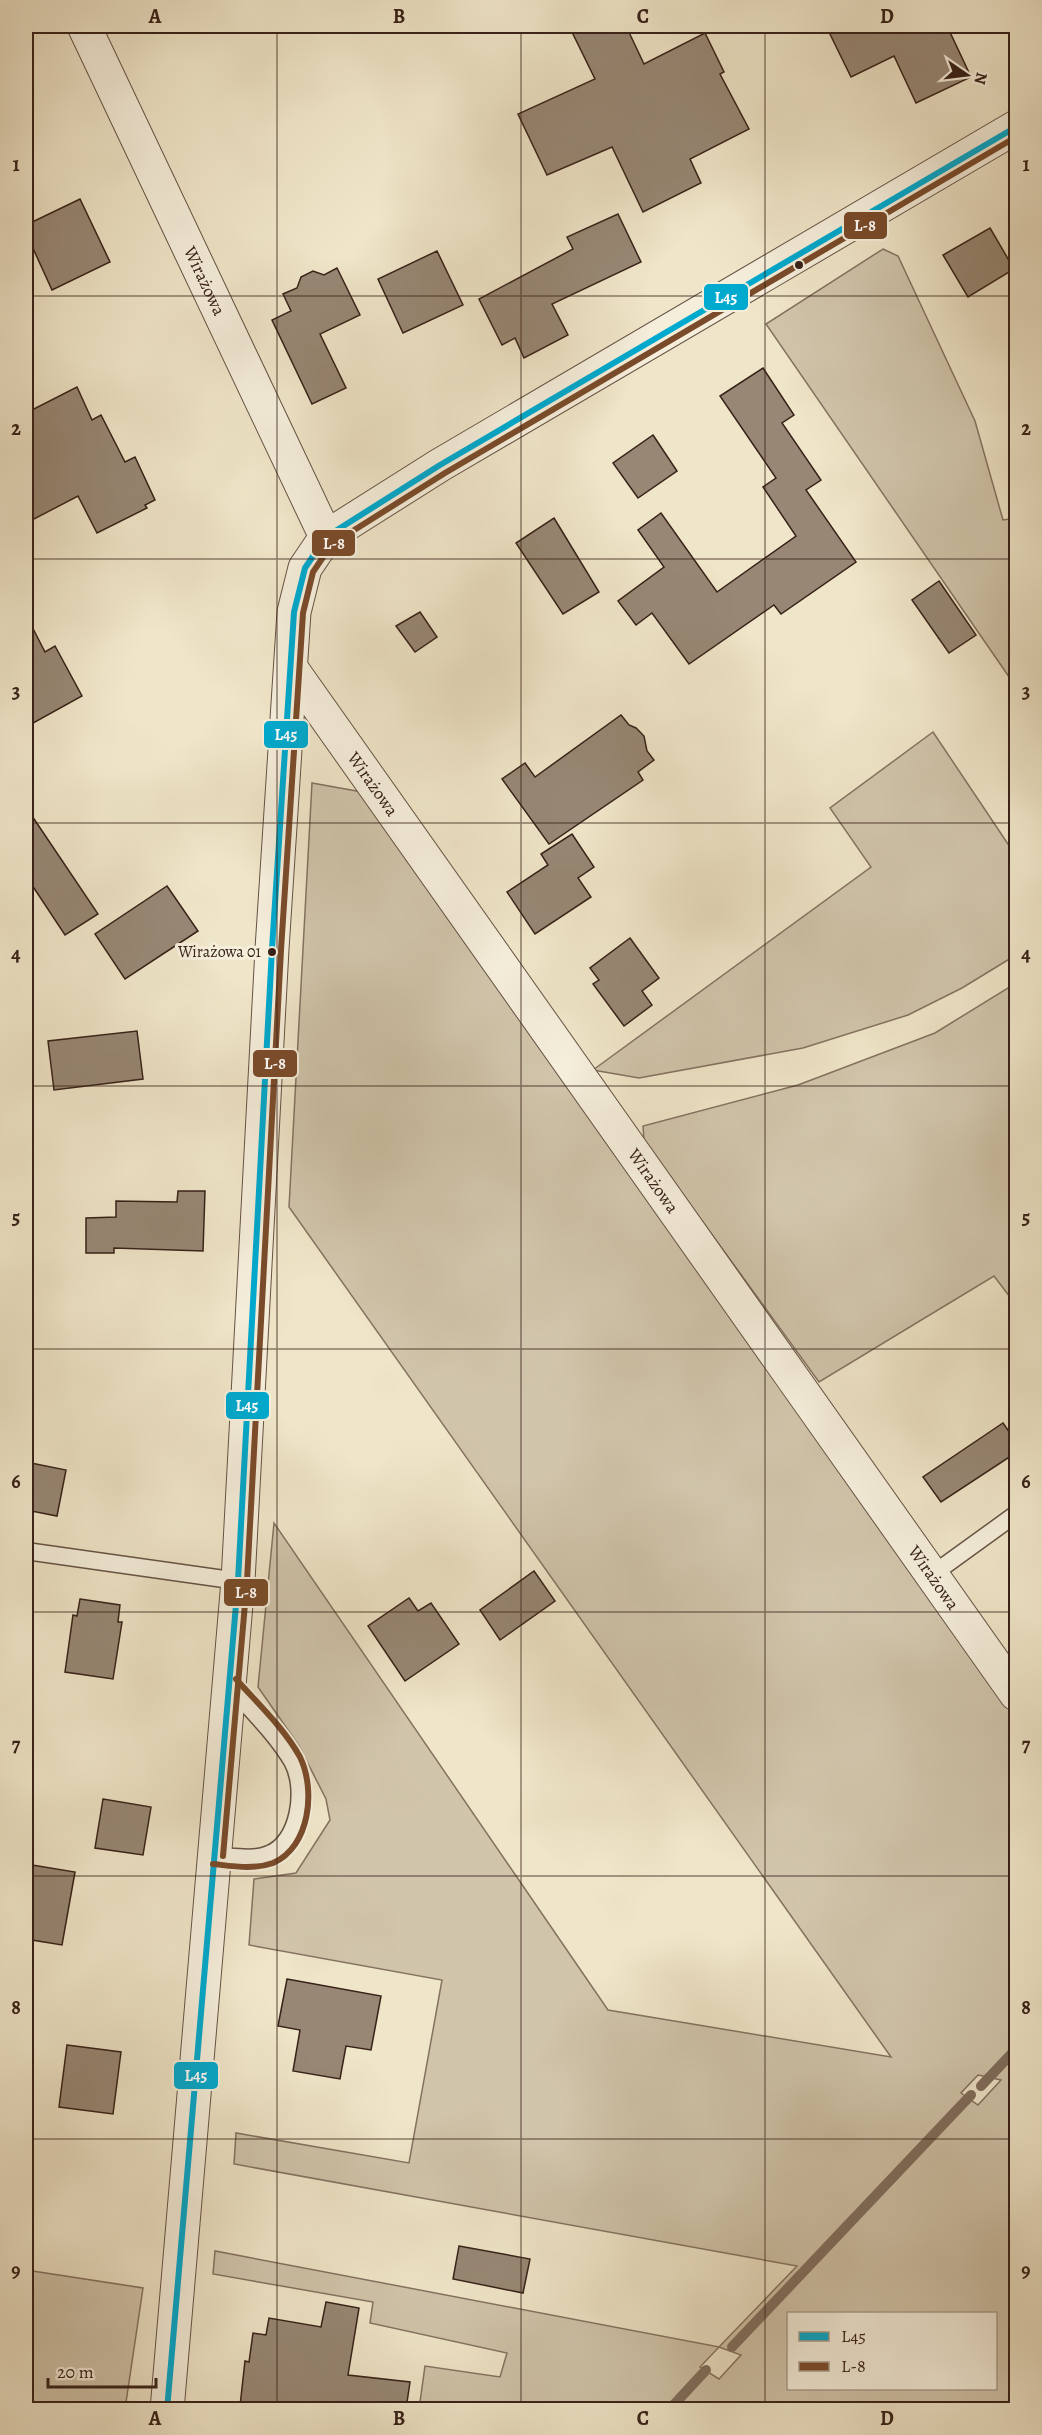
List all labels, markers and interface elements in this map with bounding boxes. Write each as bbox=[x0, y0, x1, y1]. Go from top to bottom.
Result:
text: A bbox=[148, 3, 162, 30]
text: B bbox=[393, 3, 405, 30]
text: C bbox=[637, 3, 649, 30]
text: D bbox=[880, 3, 894, 30]
north arrow bbox=[937, 45, 997, 105]
text: N bbox=[968, 70, 993, 87]
text: 1 bbox=[12, 151, 20, 178]
text: 1 bbox=[1022, 151, 1030, 178]
line badge: L-8 bbox=[843, 211, 888, 240]
text: L-8 bbox=[854, 215, 876, 237]
street label: Wirażowa bbox=[178, 241, 232, 320]
unlabelled marker bbox=[793, 259, 805, 271]
line badge: L45 bbox=[703, 283, 749, 311]
text: L45 bbox=[715, 287, 738, 309]
text: 2 bbox=[11, 415, 21, 442]
text: 2 bbox=[1021, 415, 1031, 442]
line badge: L-8 bbox=[311, 529, 356, 557]
text: L-8 bbox=[323, 533, 345, 555]
text: 3 bbox=[12, 678, 20, 705]
text: 3 bbox=[1022, 678, 1030, 705]
line badge: L45 bbox=[263, 720, 309, 749]
text: L45 bbox=[275, 724, 298, 746]
street label: Wirażowa bbox=[341, 746, 404, 822]
text: 4 bbox=[11, 941, 21, 968]
place label: Wirażowa 01 bbox=[177, 941, 262, 963]
text: 4 bbox=[1021, 941, 1031, 968]
marker: Wirażowa 01 bbox=[266, 946, 278, 958]
line badge: L-8 bbox=[252, 1049, 298, 1078]
text: L-8 bbox=[264, 1053, 286, 1075]
street label: Wirażowa bbox=[622, 1143, 685, 1219]
text: 5 bbox=[12, 1204, 20, 1231]
text: 5 bbox=[1022, 1204, 1030, 1231]
line badge: L45 bbox=[225, 1391, 270, 1420]
text: L45 bbox=[236, 1395, 259, 1417]
text: 6 bbox=[11, 1468, 21, 1495]
text: 6 bbox=[1021, 1468, 1031, 1495]
street label: Wirażowa bbox=[902, 1540, 965, 1615]
line badge: L-8 bbox=[223, 1578, 269, 1607]
text: L-8 bbox=[235, 1582, 257, 1604]
text: 7 bbox=[12, 1731, 21, 1758]
text: 7 bbox=[1022, 1731, 1031, 1758]
text: 8 bbox=[11, 1994, 21, 2021]
text: 8 bbox=[1021, 1994, 1031, 2021]
line badge: L45 bbox=[173, 2061, 219, 2090]
text: L45 bbox=[185, 2065, 208, 2087]
text: 9 bbox=[11, 2257, 21, 2284]
text: 9 bbox=[1021, 2257, 1031, 2284]
legend bbox=[787, 2312, 997, 2390]
text: L45 bbox=[841, 2324, 866, 2348]
scale bar bbox=[48, 2351, 156, 2389]
text: L-8 bbox=[841, 2354, 866, 2378]
text: 20 m bbox=[57, 2360, 94, 2384]
text: A bbox=[148, 2405, 162, 2432]
text: B bbox=[393, 2405, 405, 2432]
text: C bbox=[637, 2405, 649, 2432]
text: D bbox=[880, 2405, 894, 2432]

